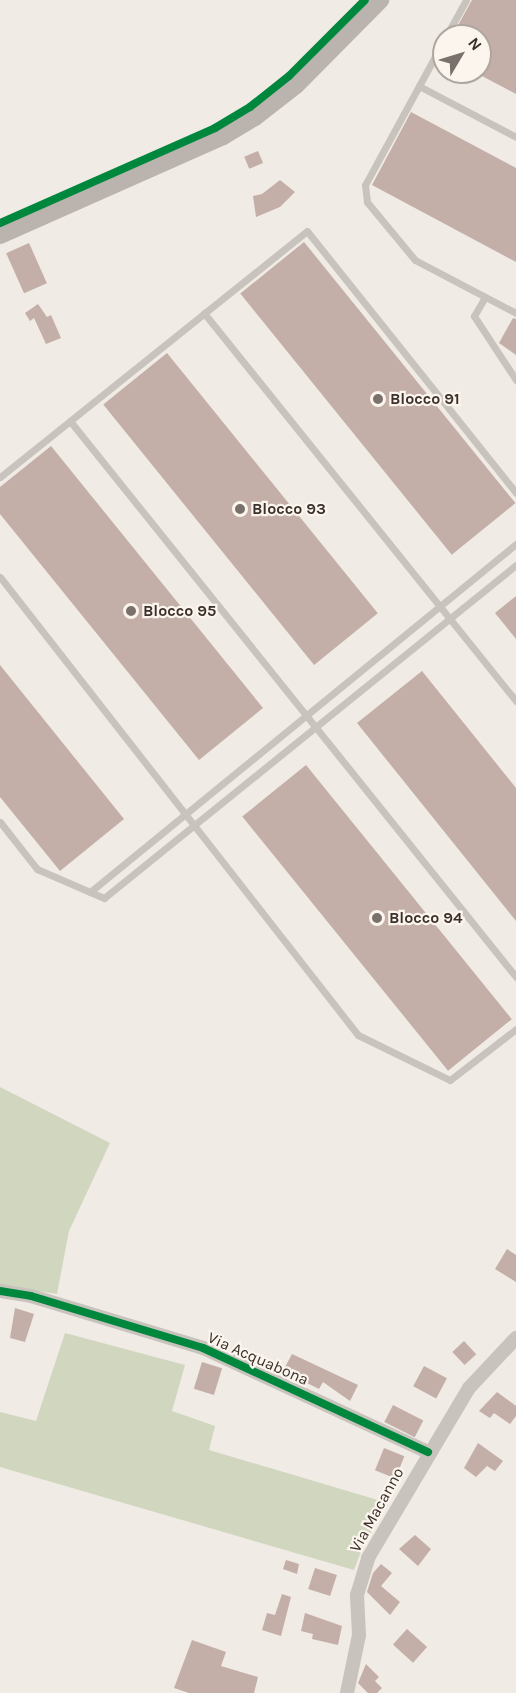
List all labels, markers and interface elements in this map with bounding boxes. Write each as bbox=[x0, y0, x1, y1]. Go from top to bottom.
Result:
north arrow bbox=[432, 24, 492, 84]
text: N bbox=[464, 33, 486, 54]
place label: Blocco 91 bbox=[390, 389, 460, 409]
marker: Blocco 91 bbox=[371, 392, 385, 406]
place label: Blocco 93 bbox=[252, 499, 326, 519]
marker: Blocco 93 bbox=[233, 502, 247, 516]
place label: Blocco 95 bbox=[143, 601, 216, 621]
marker: Blocco 95 bbox=[124, 604, 138, 618]
place label: Blocco 94 bbox=[389, 908, 463, 928]
marker: Blocco 94 bbox=[370, 911, 384, 925]
street label: Via Acquabona bbox=[205, 1328, 311, 1390]
street label: Via Macanno bbox=[346, 1464, 408, 1556]

